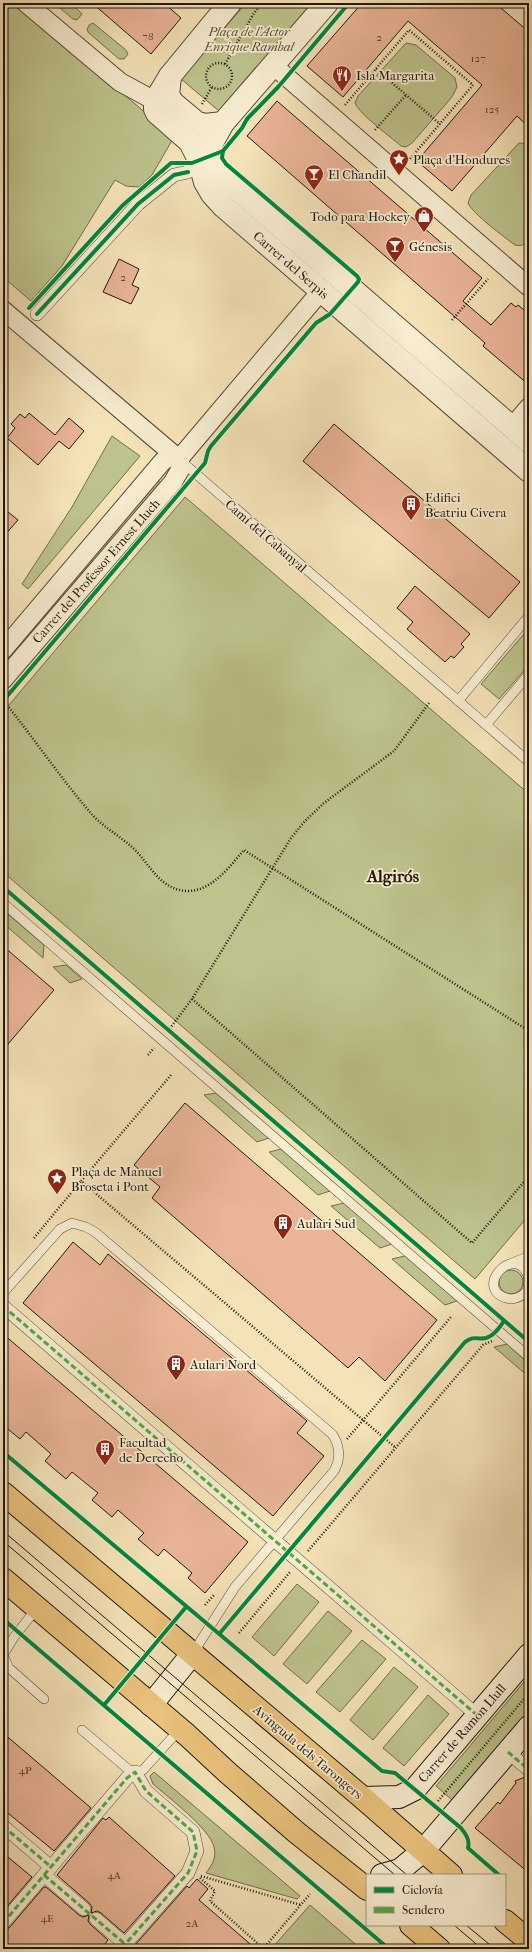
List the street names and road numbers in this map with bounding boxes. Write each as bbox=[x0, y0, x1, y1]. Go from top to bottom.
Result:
street label: Carrer del Serpis bbox=[250, 228, 332, 302]
street label: Carrer del Professor Ernest Lluch bbox=[29, 495, 163, 646]
street label: Camí del Cabanyal bbox=[222, 497, 310, 576]
street label: Carrer de Ramon Llull bbox=[415, 1680, 509, 1785]
street label: Avinguda dels Tarongers bbox=[250, 1701, 366, 1802]

